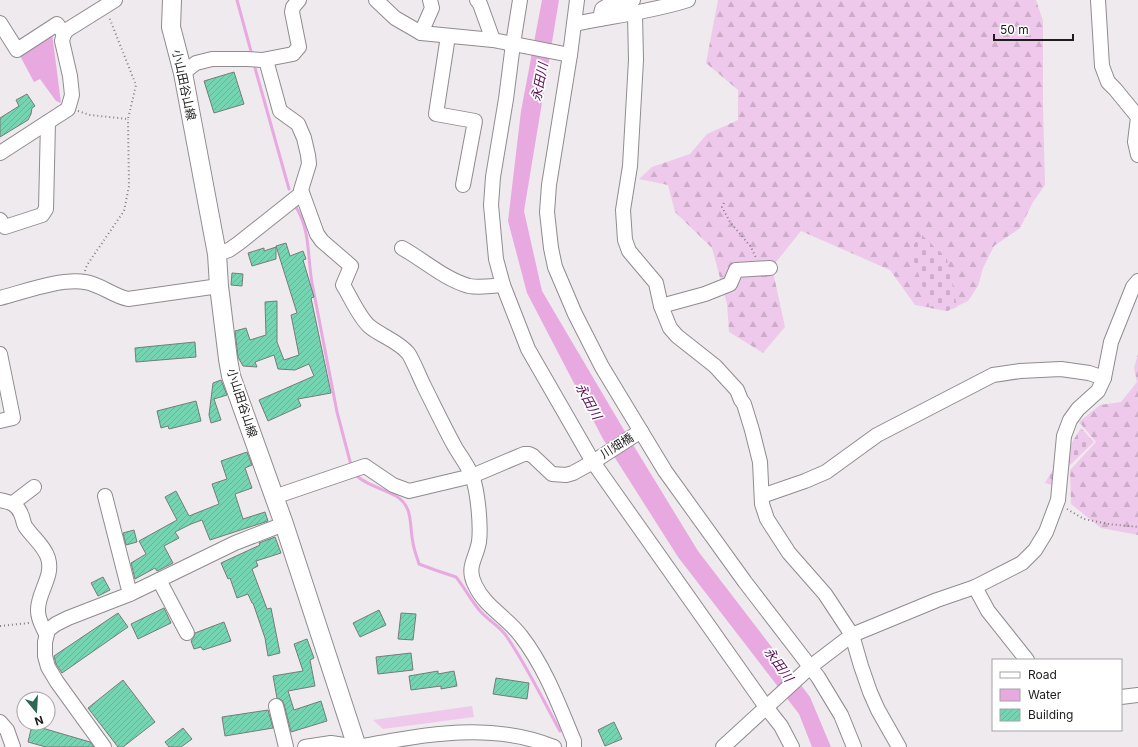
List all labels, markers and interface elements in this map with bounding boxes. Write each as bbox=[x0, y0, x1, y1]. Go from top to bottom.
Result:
scale bar bbox=[994, 16, 1073, 42]
text: 50 m bbox=[1000, 22, 1029, 37]
street label: 小山田谷山線 bbox=[170, 48, 199, 122]
water label: 永田川 bbox=[527, 59, 551, 103]
street label: 小山田谷山線 bbox=[224, 366, 261, 439]
water label: 永田川 bbox=[573, 380, 606, 424]
street label: 川畑橋 bbox=[597, 430, 636, 461]
water label: 永田川 bbox=[761, 644, 798, 686]
legend bbox=[992, 659, 1122, 731]
text: Road bbox=[1028, 667, 1057, 682]
text: Water bbox=[1028, 687, 1062, 702]
north arrow bbox=[16, 691, 56, 731]
text: Building bbox=[1028, 707, 1073, 722]
text: N bbox=[33, 713, 45, 728]

